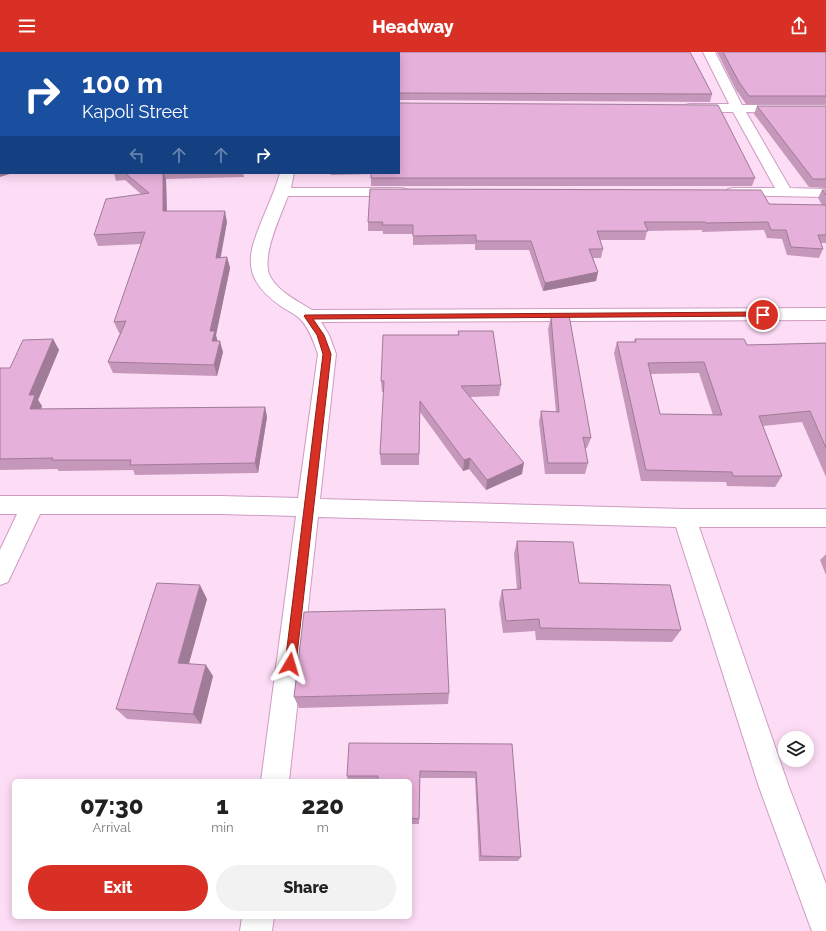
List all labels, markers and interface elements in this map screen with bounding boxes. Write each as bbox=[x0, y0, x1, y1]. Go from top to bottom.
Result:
icon: menu bbox=[16, 15, 38, 37]
icon: share bbox=[788, 15, 810, 37]
text: Headway bbox=[372, 16, 454, 37]
text: 100 m bbox=[82, 67, 163, 100]
icon: right bbox=[16, 68, 68, 120]
text: Kapoli Street bbox=[82, 101, 189, 122]
icon: left bbox=[126, 144, 148, 166]
icon: ahead bbox=[168, 144, 190, 166]
icon: ahead bbox=[210, 144, 232, 166]
icon: right bbox=[252, 144, 274, 166]
pin bbox=[746, 298, 780, 332]
icon: arrive bbox=[752, 304, 774, 326]
position arrow bbox=[269, 643, 311, 685]
map controls bbox=[778, 731, 814, 767]
button: layers bbox=[778, 731, 814, 767]
text: 07:30 bbox=[80, 791, 143, 820]
text: 1 bbox=[216, 791, 229, 820]
text: 220 bbox=[302, 791, 344, 820]
text: Arrival bbox=[93, 820, 131, 835]
text: min bbox=[211, 820, 234, 835]
text: m bbox=[317, 820, 329, 835]
button: Exit bbox=[28, 865, 208, 911]
button: Share bbox=[216, 865, 396, 911]

